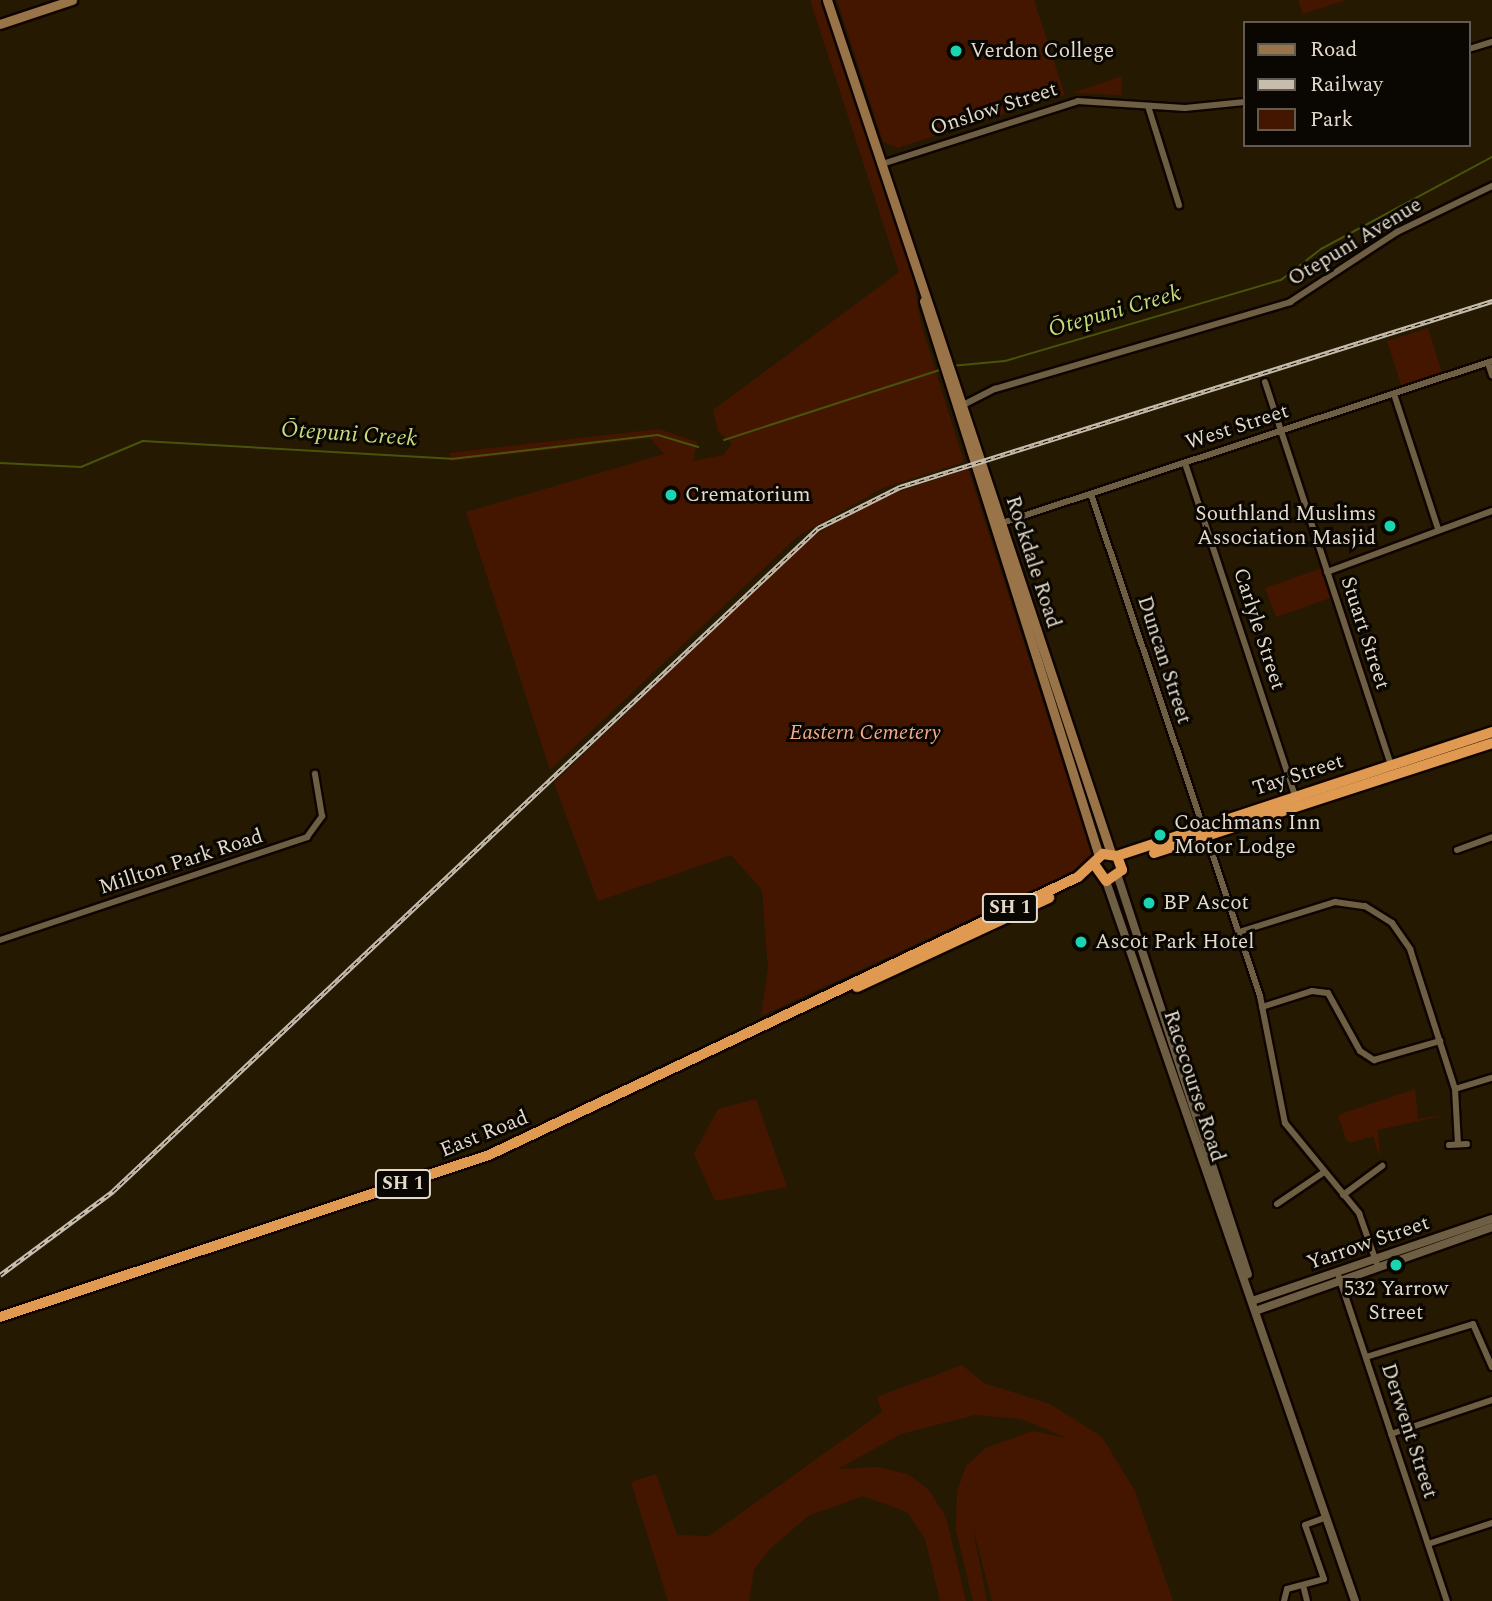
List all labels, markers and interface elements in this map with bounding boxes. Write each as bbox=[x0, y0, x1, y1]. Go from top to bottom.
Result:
legend bbox=[1244, 21, 1471, 147]
text: Road bbox=[1310, 34, 1357, 66]
place label: Verdon College bbox=[970, 38, 1114, 64]
marker: Verdon College bbox=[948, 43, 964, 59]
text: Railway bbox=[1310, 69, 1383, 101]
street label: Onslow Street bbox=[927, 77, 1061, 141]
text: Park bbox=[1310, 104, 1353, 136]
street label: Otepuni Avenue bbox=[1284, 192, 1426, 292]
water label: Ōtepuni Creek bbox=[1045, 280, 1185, 344]
street label: West Street bbox=[1182, 398, 1292, 456]
water label: Ōtepuni Creek bbox=[280, 416, 418, 454]
place label: Crematorium bbox=[685, 482, 810, 508]
marker: Crematorium bbox=[663, 487, 679, 503]
street label: Rockdale Road bbox=[1000, 493, 1066, 631]
place label: Southland Muslims Association Masjid bbox=[1195, 501, 1376, 551]
marker: Southland Muslims Association Masjid bbox=[1382, 518, 1398, 534]
street label: Carlyle Street bbox=[1227, 565, 1291, 693]
street label: Stuart Street bbox=[1335, 573, 1395, 693]
street label: Duncan Street bbox=[1131, 593, 1197, 727]
park label: Eastern Cemetery bbox=[789, 720, 941, 746]
street label: Tay Street bbox=[1249, 749, 1347, 801]
place label: Coachmans Inn Motor Lodge bbox=[1174, 810, 1321, 860]
street label: Millton Park Road bbox=[96, 824, 266, 900]
marker: Coachmans Inn Motor Lodge bbox=[1152, 827, 1168, 843]
place label: BP Ascot bbox=[1163, 890, 1249, 916]
road number: SH 1 bbox=[980, 893, 1040, 924]
marker: BP Ascot bbox=[1141, 895, 1157, 911]
place label: Ascot Park Hotel bbox=[1095, 929, 1254, 955]
marker: Ascot Park Hotel bbox=[1073, 934, 1089, 950]
street label: Racecourse Road bbox=[1158, 1007, 1230, 1165]
street label: East Road bbox=[436, 1105, 532, 1163]
road number: SH 1 bbox=[373, 1168, 433, 1200]
street label: Yarrow Street bbox=[1303, 1210, 1433, 1276]
marker: 532 Yarrow Street bbox=[1388, 1257, 1404, 1273]
place label: 532 Yarrow Street bbox=[1344, 1276, 1448, 1326]
street label: Derwent Street bbox=[1375, 1360, 1443, 1502]

